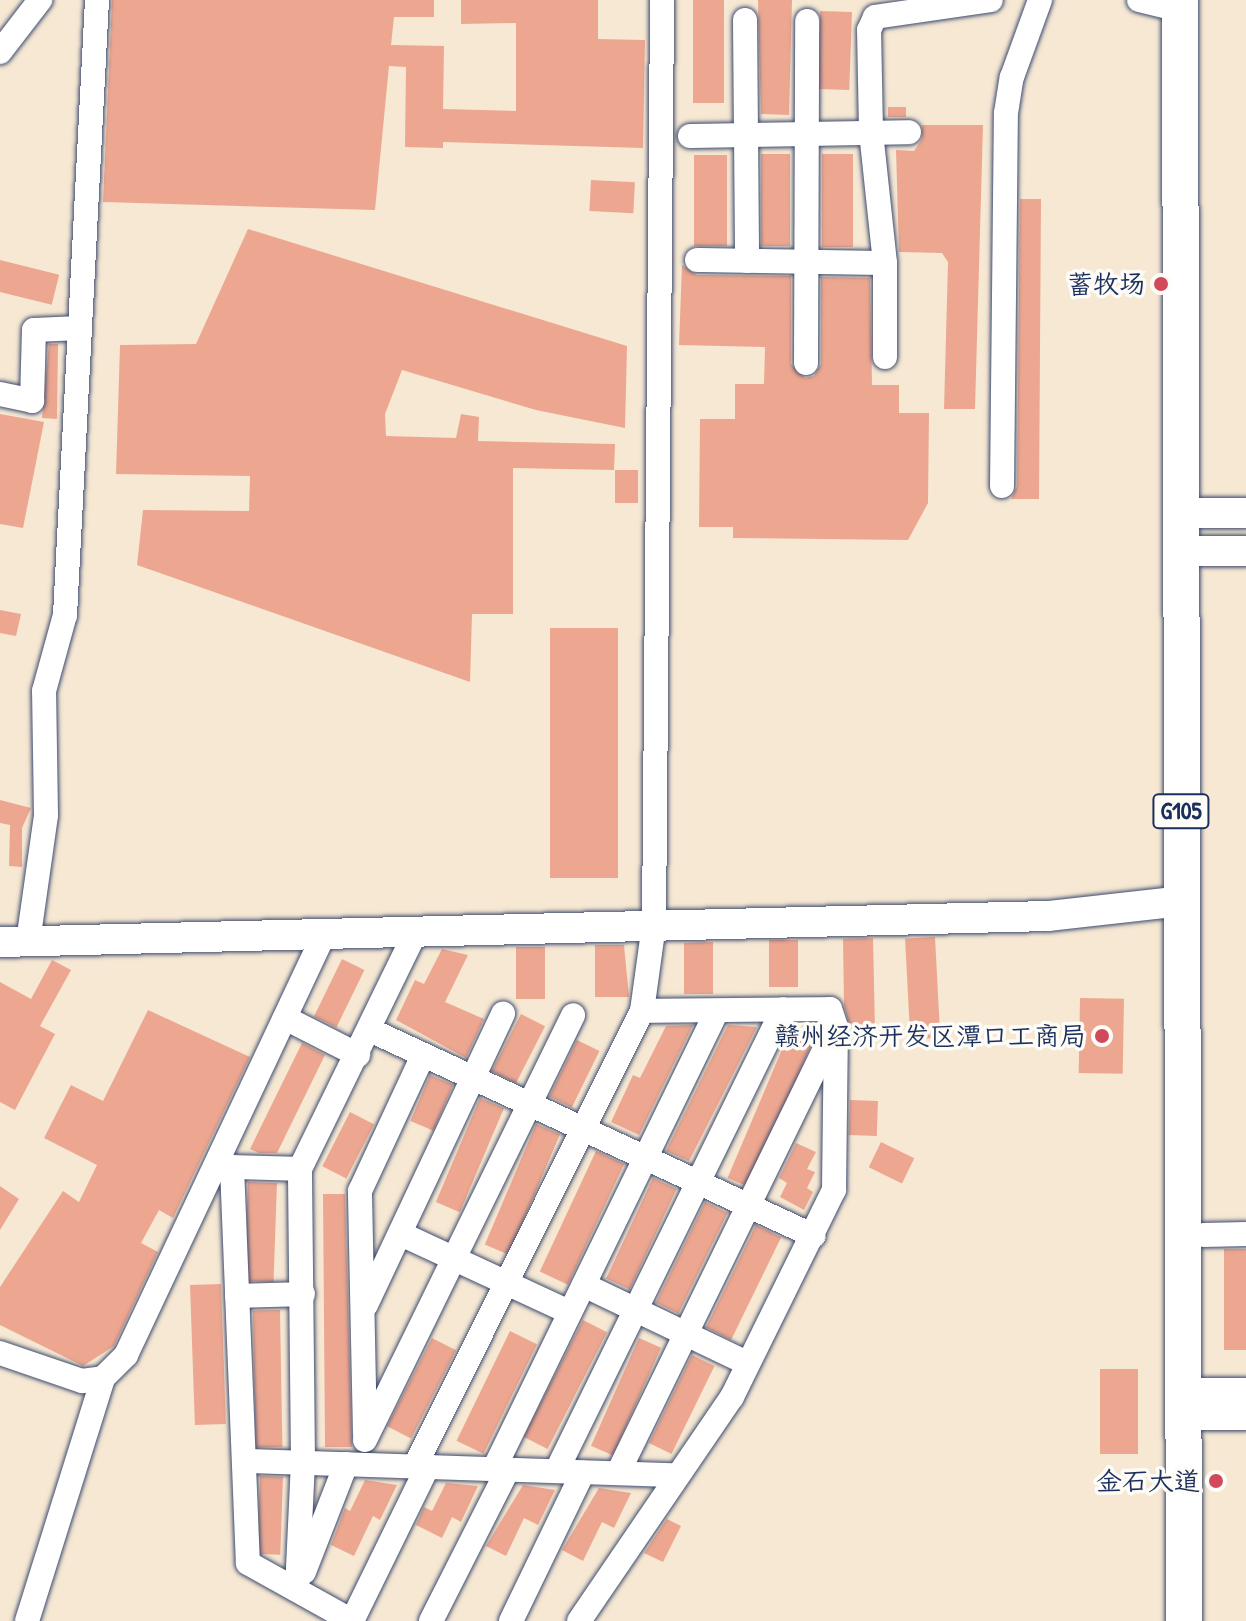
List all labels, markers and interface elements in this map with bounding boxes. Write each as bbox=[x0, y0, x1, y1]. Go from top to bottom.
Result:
place label: 蓄牧场 bbox=[1067, 268, 1145, 300]
marker: 蓄牧场 bbox=[1152, 275, 1170, 293]
road number: G105 bbox=[1151, 791, 1211, 831]
place label: 赣州经济开发区潭口工商局 bbox=[774, 1020, 1086, 1052]
marker: 赣州经济开发区潭口工商局 bbox=[1093, 1027, 1111, 1045]
place label: 金石大道 bbox=[1096, 1465, 1200, 1497]
marker: 金石大道 bbox=[1207, 1472, 1225, 1490]

